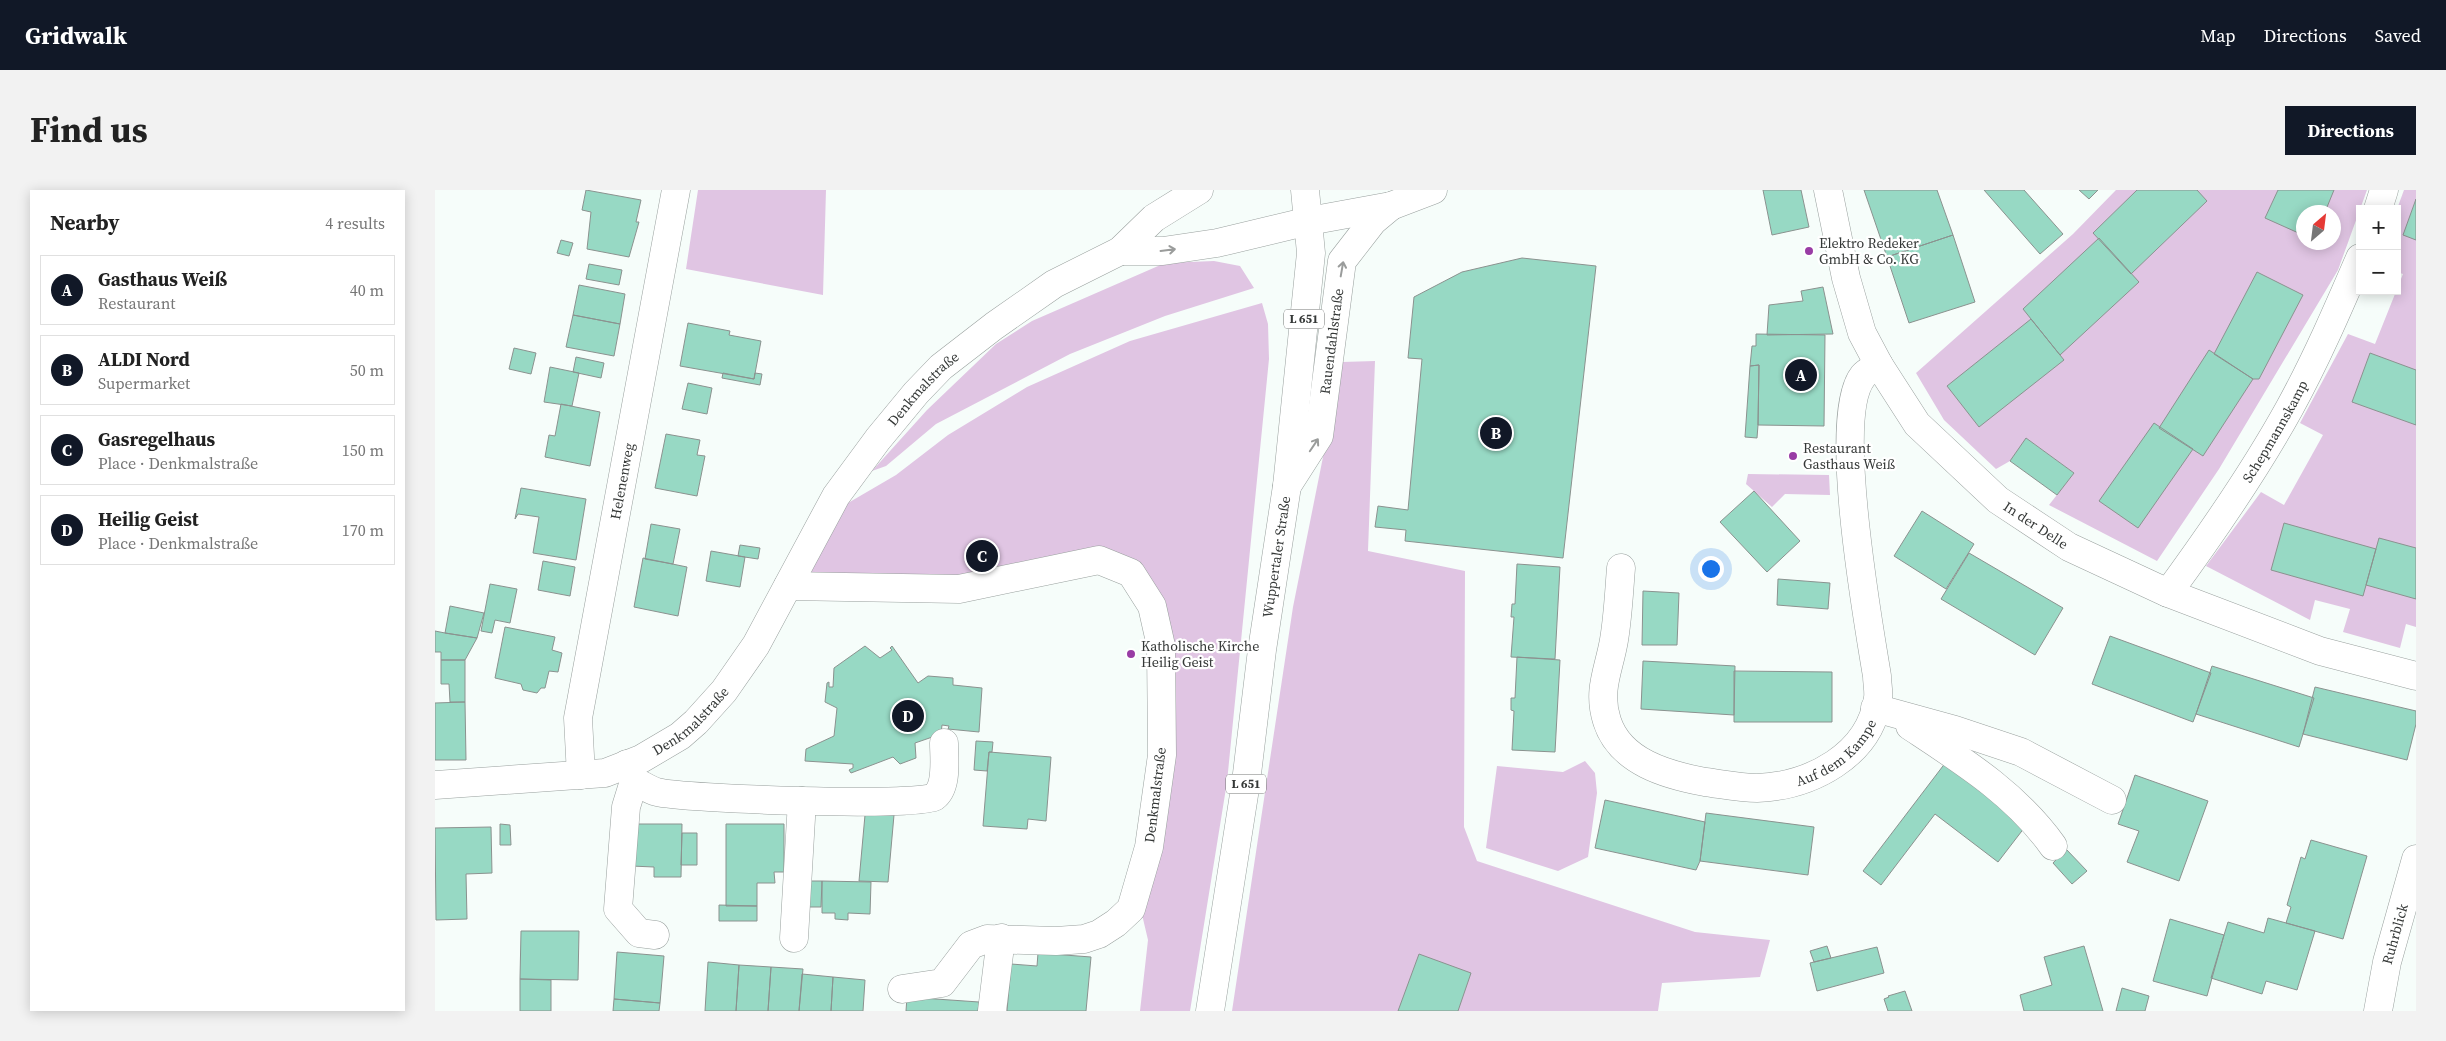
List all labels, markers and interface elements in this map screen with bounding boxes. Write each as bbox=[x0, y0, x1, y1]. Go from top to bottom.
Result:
text: Gridwalk bbox=[25, 19, 127, 52]
text: Map bbox=[2200, 23, 2236, 48]
text: Directions bbox=[2264, 23, 2347, 48]
text: Saved bbox=[2375, 23, 2421, 48]
text: Find us bbox=[30, 106, 148, 154]
button: Directions bbox=[2285, 106, 2416, 155]
north arrow bbox=[2296, 205, 2341, 250]
map controls bbox=[2356, 205, 2401, 295]
button: + bbox=[2356, 205, 2401, 250]
text: Nearby bbox=[50, 208, 120, 237]
text: 4 results bbox=[325, 212, 385, 234]
place label: Elektro Redeker GmbH & Co. KG bbox=[1819, 233, 1919, 269]
one-way arrow bbox=[1160, 245, 1176, 255]
marker: Elektro Redeker GmbH & Co. KG bbox=[1803, 245, 1815, 257]
button: − bbox=[2356, 250, 2401, 295]
one-way arrow bbox=[1337, 261, 1347, 277]
text: Gasthaus Weiß bbox=[98, 266, 227, 292]
text: A bbox=[62, 279, 72, 301]
text: 40 m bbox=[350, 279, 384, 301]
street label: Rauendahlstraße bbox=[1315, 287, 1348, 395]
text: Restaurant bbox=[98, 292, 176, 314]
road number: L 651 bbox=[1284, 310, 1324, 328]
text: ALDI Nord bbox=[98, 346, 190, 372]
street label: Denkmalstraße bbox=[883, 347, 963, 430]
pin: A bbox=[1785, 356, 1817, 394]
text: B bbox=[62, 359, 72, 381]
text: 50 m bbox=[350, 359, 384, 381]
text: Supermarket bbox=[98, 372, 190, 394]
street label: Schepmannskamp bbox=[2237, 377, 2313, 486]
pin: B bbox=[1480, 414, 1512, 452]
text: Gasregelhaus bbox=[98, 426, 215, 452]
one-way arrow bbox=[1308, 438, 1319, 452]
place label: Restaurant Gasthaus Weiß bbox=[1803, 438, 1895, 474]
text: C bbox=[62, 439, 72, 461]
text: 150 m bbox=[342, 439, 384, 461]
street label: Helenenweg bbox=[605, 441, 639, 521]
marker: Restaurant Gasthaus Weiß bbox=[1787, 450, 1799, 462]
text: Place · Denkmalstraße bbox=[98, 452, 258, 474]
street label: Wuppertaler Straße bbox=[1257, 495, 1295, 619]
street label: In der Delle bbox=[2000, 496, 2072, 554]
text: Heilig Geist bbox=[98, 506, 199, 532]
text: D bbox=[61, 519, 73, 541]
text: 170 m bbox=[342, 519, 384, 541]
text: Place · Denkmalstraße bbox=[98, 532, 258, 554]
pin: C bbox=[966, 537, 998, 575]
your location bbox=[1698, 556, 1724, 582]
place label: Katholische Kirche Heilig Geist bbox=[1141, 636, 1259, 672]
marker: Katholische Kirche Heilig Geist bbox=[1125, 648, 1137, 660]
street label: Denkmalstraße bbox=[649, 682, 733, 760]
pin: D bbox=[892, 697, 924, 735]
street label: Auf dem Kampe bbox=[1793, 716, 1881, 791]
street label: Denkmalstraße bbox=[1139, 746, 1171, 844]
road number: L 651 bbox=[1226, 774, 1266, 794]
street label: Ruhrblick bbox=[2377, 901, 2413, 966]

